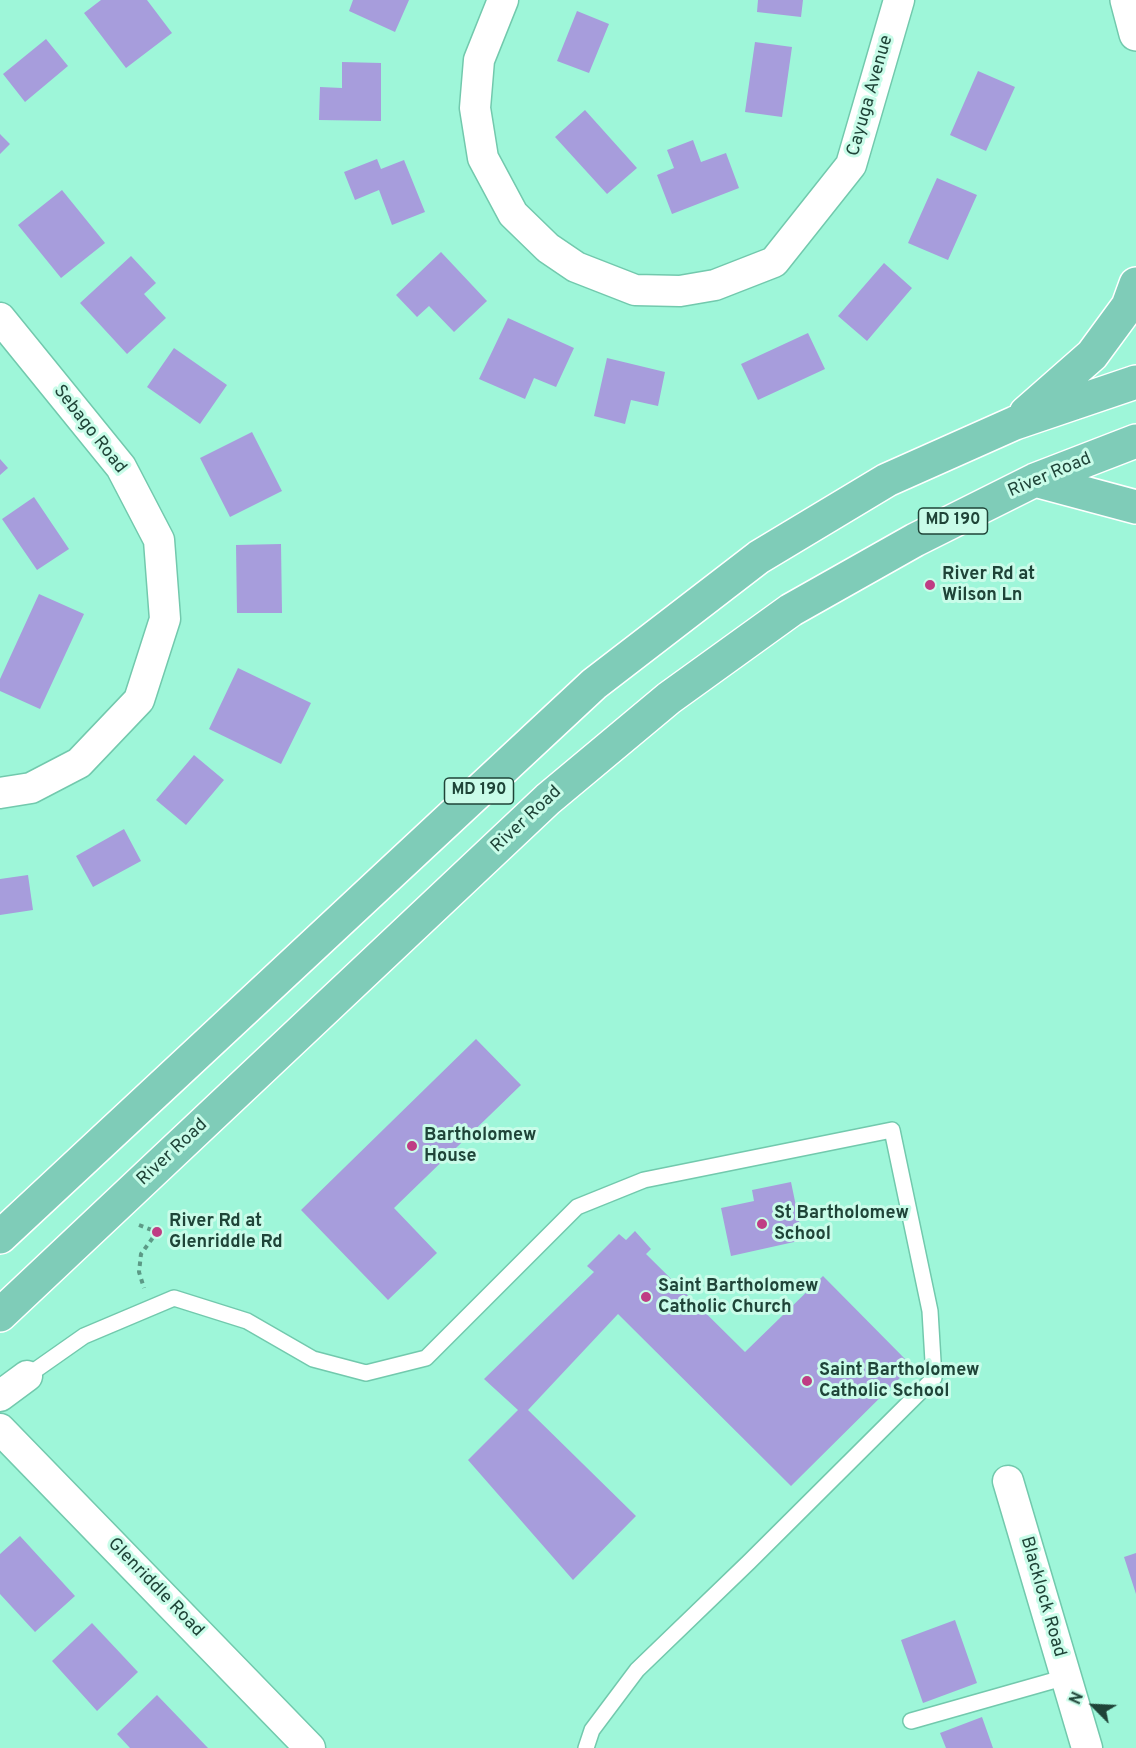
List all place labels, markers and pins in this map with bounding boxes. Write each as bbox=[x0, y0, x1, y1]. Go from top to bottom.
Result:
place label: River Rd at Wilson Ln bbox=[942, 564, 1035, 606]
marker: River Rd at Wilson Ln bbox=[923, 578, 937, 592]
place label: Bartholomew House bbox=[424, 1125, 536, 1168]
marker: Bartholomew House bbox=[405, 1139, 419, 1153]
place label: St Bartholomew School bbox=[774, 1203, 909, 1246]
place label: River Rd at Glenriddle Rd bbox=[169, 1211, 283, 1254]
marker: St Bartholomew School bbox=[755, 1217, 769, 1231]
marker: River Rd at Glenriddle Rd bbox=[150, 1225, 164, 1239]
place label: Saint Bartholomew Catholic Church bbox=[658, 1276, 819, 1318]
marker: Saint Bartholomew Catholic Church bbox=[639, 1290, 653, 1304]
place label: Saint Bartholomew Catholic School bbox=[819, 1360, 980, 1402]
marker: Saint Bartholomew Catholic School bbox=[800, 1374, 814, 1388]

